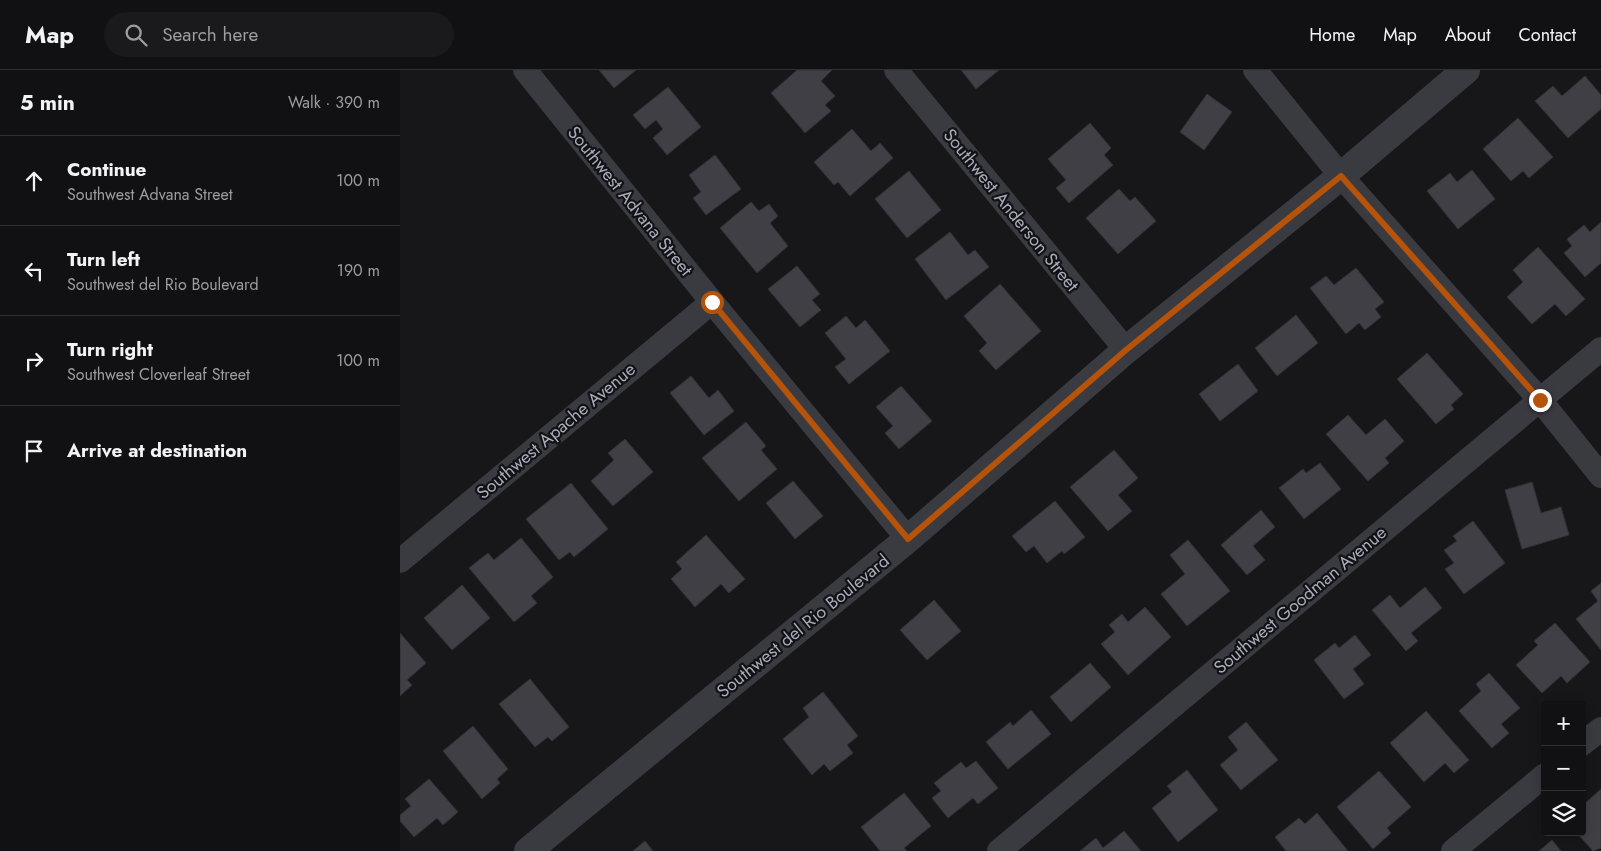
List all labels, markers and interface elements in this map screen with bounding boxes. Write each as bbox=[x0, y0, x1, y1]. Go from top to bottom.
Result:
search box bbox=[104, 12, 454, 57]
text: Map bbox=[25, 17, 74, 52]
icon: search bbox=[122, 21, 150, 49]
text: Search here bbox=[162, 21, 258, 48]
text: Home bbox=[1309, 22, 1355, 48]
text: Map bbox=[1383, 22, 1417, 48]
text: About bbox=[1445, 22, 1490, 48]
text: Contact bbox=[1518, 22, 1576, 48]
text: 5 min bbox=[20, 88, 75, 118]
text: Walk · 390 m bbox=[288, 91, 380, 114]
street label: Southwest Advana Street bbox=[561, 120, 699, 282]
street label: Southwest Anderson Street bbox=[937, 123, 1085, 298]
text: Continue bbox=[67, 156, 146, 183]
icon: ahead bbox=[20, 167, 48, 195]
text: 100 m bbox=[336, 169, 380, 192]
text: Southwest Advana Street bbox=[67, 183, 233, 206]
text: Turn left bbox=[67, 246, 140, 273]
icon: left bbox=[20, 257, 48, 285]
text: 190 m bbox=[337, 259, 380, 282]
text: Southwest del Rio Boulevard bbox=[67, 273, 259, 296]
route start bbox=[701, 291, 724, 314]
text: Turn right bbox=[67, 336, 153, 363]
icon: right bbox=[20, 347, 48, 375]
text: 100 m bbox=[336, 349, 380, 372]
street label: Southwest Apache Avenue bbox=[471, 357, 641, 505]
text: Southwest Cloverleaf Street bbox=[67, 363, 250, 386]
route end bbox=[1529, 389, 1552, 412]
icon: arrive bbox=[20, 437, 48, 465]
text: Arrive at destination bbox=[67, 437, 247, 464]
street label: Southwest Goodman Avenue bbox=[1208, 520, 1392, 680]
street label: Southwest del Rio Boulevard bbox=[711, 548, 895, 704]
map controls bbox=[1541, 701, 1586, 836]
button: + bbox=[1541, 701, 1586, 746]
button: − bbox=[1541, 746, 1586, 791]
button: layers bbox=[1541, 791, 1586, 836]

